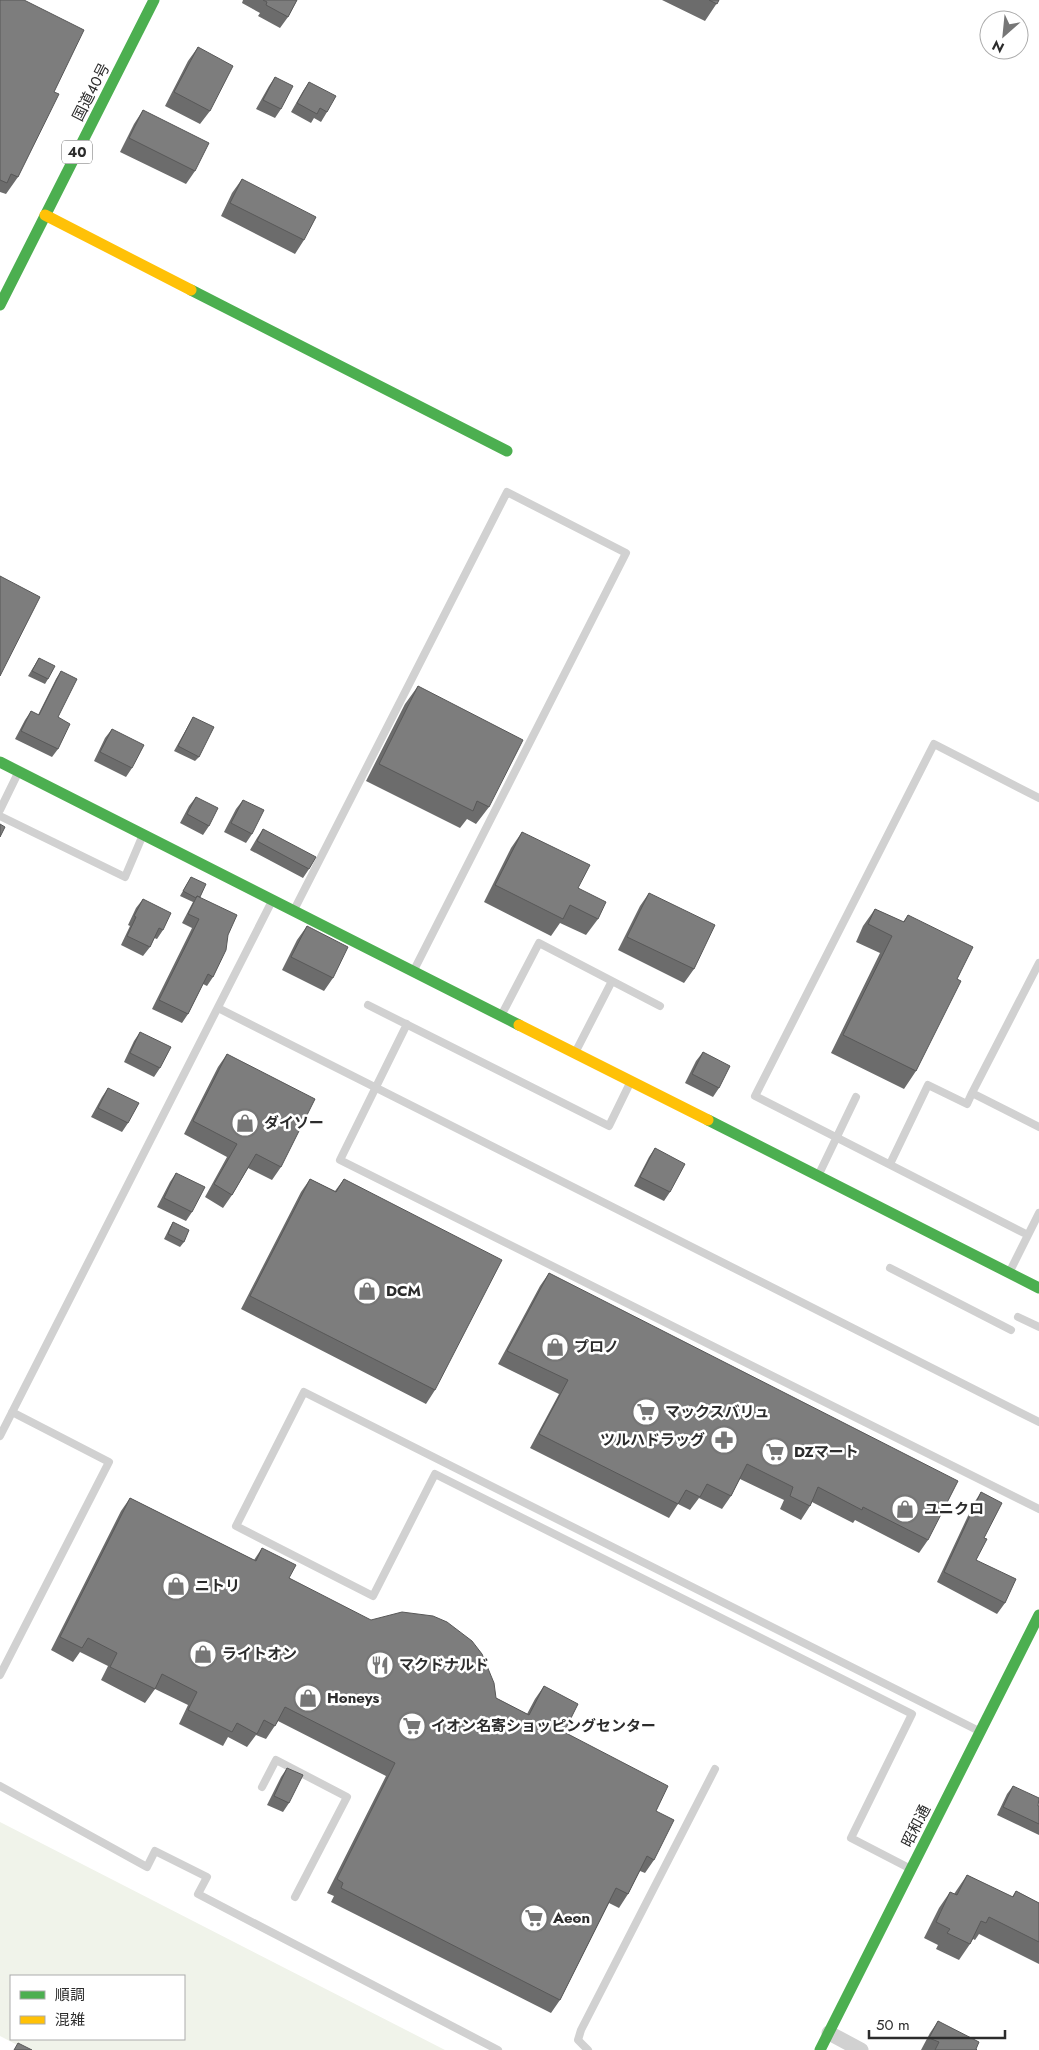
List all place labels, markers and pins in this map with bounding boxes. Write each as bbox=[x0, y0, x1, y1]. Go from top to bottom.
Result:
shop icon: ダイソー bbox=[230, 1108, 260, 1138]
place label: ダイソー bbox=[264, 1112, 324, 1134]
shop icon: DCM bbox=[352, 1276, 382, 1306]
place label: DCM bbox=[386, 1280, 421, 1302]
shop icon: プロノ bbox=[540, 1332, 570, 1362]
place label: プロノ bbox=[574, 1336, 619, 1358]
supermarket icon: マックスバリュ bbox=[631, 1397, 661, 1427]
place label: マックスバリュ bbox=[665, 1401, 770, 1423]
pharmacy icon: ツルハドラッグ bbox=[709, 1425, 739, 1455]
place label: ツルハドラッグ bbox=[600, 1429, 705, 1451]
supermarket icon: DZマート bbox=[760, 1437, 790, 1467]
place label: DZマート bbox=[794, 1441, 859, 1463]
shop icon: ユニクロ bbox=[890, 1494, 920, 1524]
place label: ユニクロ bbox=[924, 1498, 984, 1520]
shop icon: ニトリ bbox=[161, 1571, 191, 1601]
place label: ニトリ bbox=[195, 1575, 240, 1597]
shop icon: ライトオン bbox=[188, 1639, 218, 1669]
place label: ライトオン bbox=[222, 1643, 297, 1665]
restaurant icon: マクドナルド bbox=[365, 1650, 395, 1680]
place label: マクドナルド bbox=[399, 1654, 489, 1676]
shop icon: Honeys bbox=[293, 1683, 323, 1713]
place label: Honeys bbox=[327, 1687, 379, 1709]
supermarket icon: イオン名寄ショッピングセンター bbox=[397, 1711, 427, 1741]
place label: イオン名寄ショッピングセンター bbox=[431, 1715, 656, 1737]
supermarket icon: Aeon bbox=[519, 1903, 549, 1933]
place label: Aeon bbox=[552, 1907, 590, 1929]

